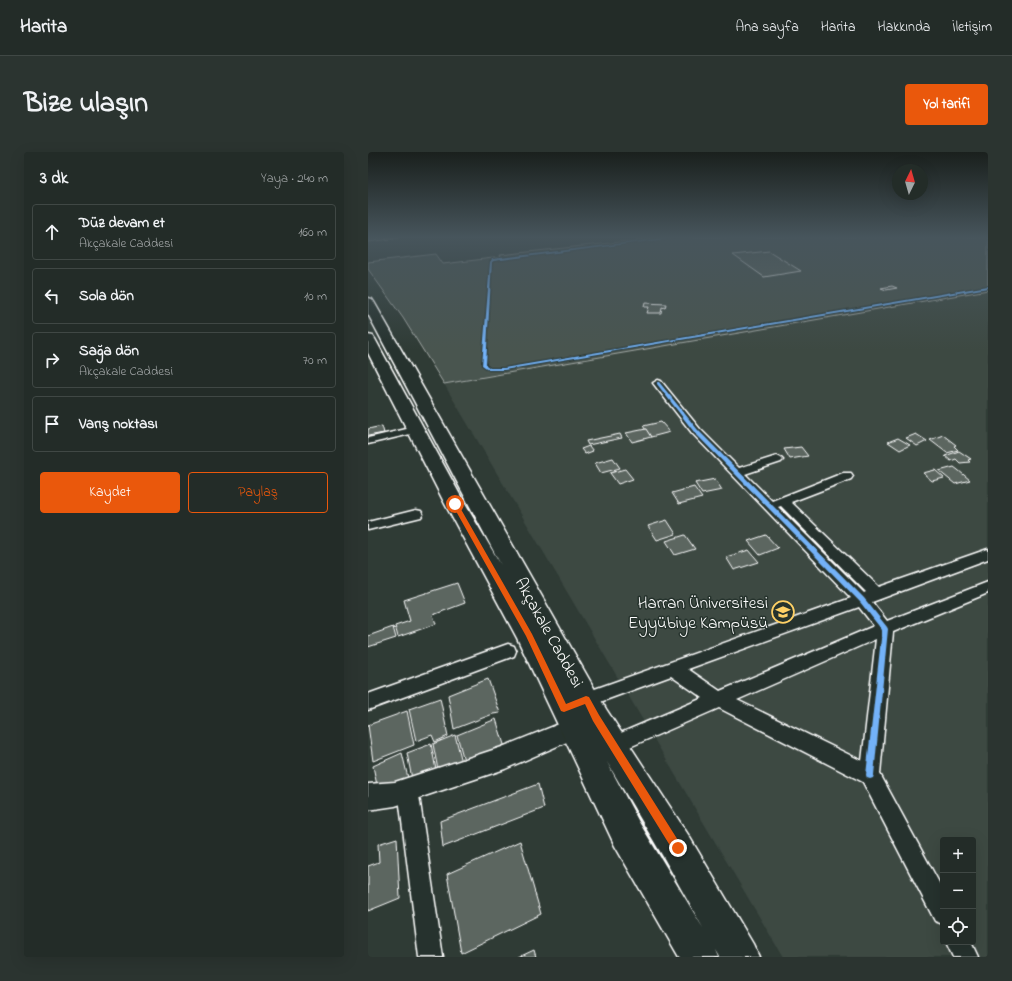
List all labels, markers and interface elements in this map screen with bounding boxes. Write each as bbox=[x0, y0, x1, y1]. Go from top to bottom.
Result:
text: Harita bbox=[20, 14, 67, 41]
text: Ana sayfa bbox=[736, 17, 799, 38]
text: Harita bbox=[821, 17, 856, 38]
text: Hakkında bbox=[878, 17, 930, 38]
text: İletişim bbox=[952, 17, 992, 38]
text: Bize ulaşın bbox=[24, 84, 148, 125]
button: Yol tarifi bbox=[905, 84, 988, 125]
north arrow bbox=[892, 164, 928, 200]
text: 3 dk bbox=[40, 166, 68, 191]
text: Yaya · 240 m bbox=[261, 169, 328, 188]
text: Düz devam et bbox=[79, 212, 165, 234]
icon: ahead bbox=[41, 221, 63, 243]
text: 160 m bbox=[298, 223, 327, 242]
text: Akçakale Caddesi bbox=[79, 234, 173, 253]
icon: left bbox=[41, 285, 63, 307]
text: Sola dön bbox=[79, 285, 134, 307]
text: 10 m bbox=[304, 287, 327, 306]
text: Sağa dön bbox=[79, 340, 139, 362]
icon: right bbox=[41, 349, 63, 371]
text: 70 m bbox=[303, 351, 327, 370]
text: Akçakale Caddesi bbox=[79, 362, 173, 381]
icon: arrive bbox=[41, 413, 63, 435]
text: Varış noktası bbox=[79, 413, 158, 435]
button: Kaydet bbox=[40, 472, 180, 513]
button: Paylaş bbox=[188, 472, 328, 513]
route start bbox=[446, 495, 464, 513]
street label: Akçakale Caddesi bbox=[508, 573, 589, 693]
place label: Harran Üniversitesi Eyyübiye Kampüsü bbox=[628, 591, 768, 637]
school or university icon: Harran Üniversitesi Eyyübiye Kampüsü bbox=[770, 599, 796, 625]
map controls bbox=[940, 837, 976, 945]
button: + bbox=[940, 837, 976, 873]
route end bbox=[669, 839, 687, 857]
button: − bbox=[940, 873, 976, 909]
button: locate bbox=[940, 909, 976, 945]

